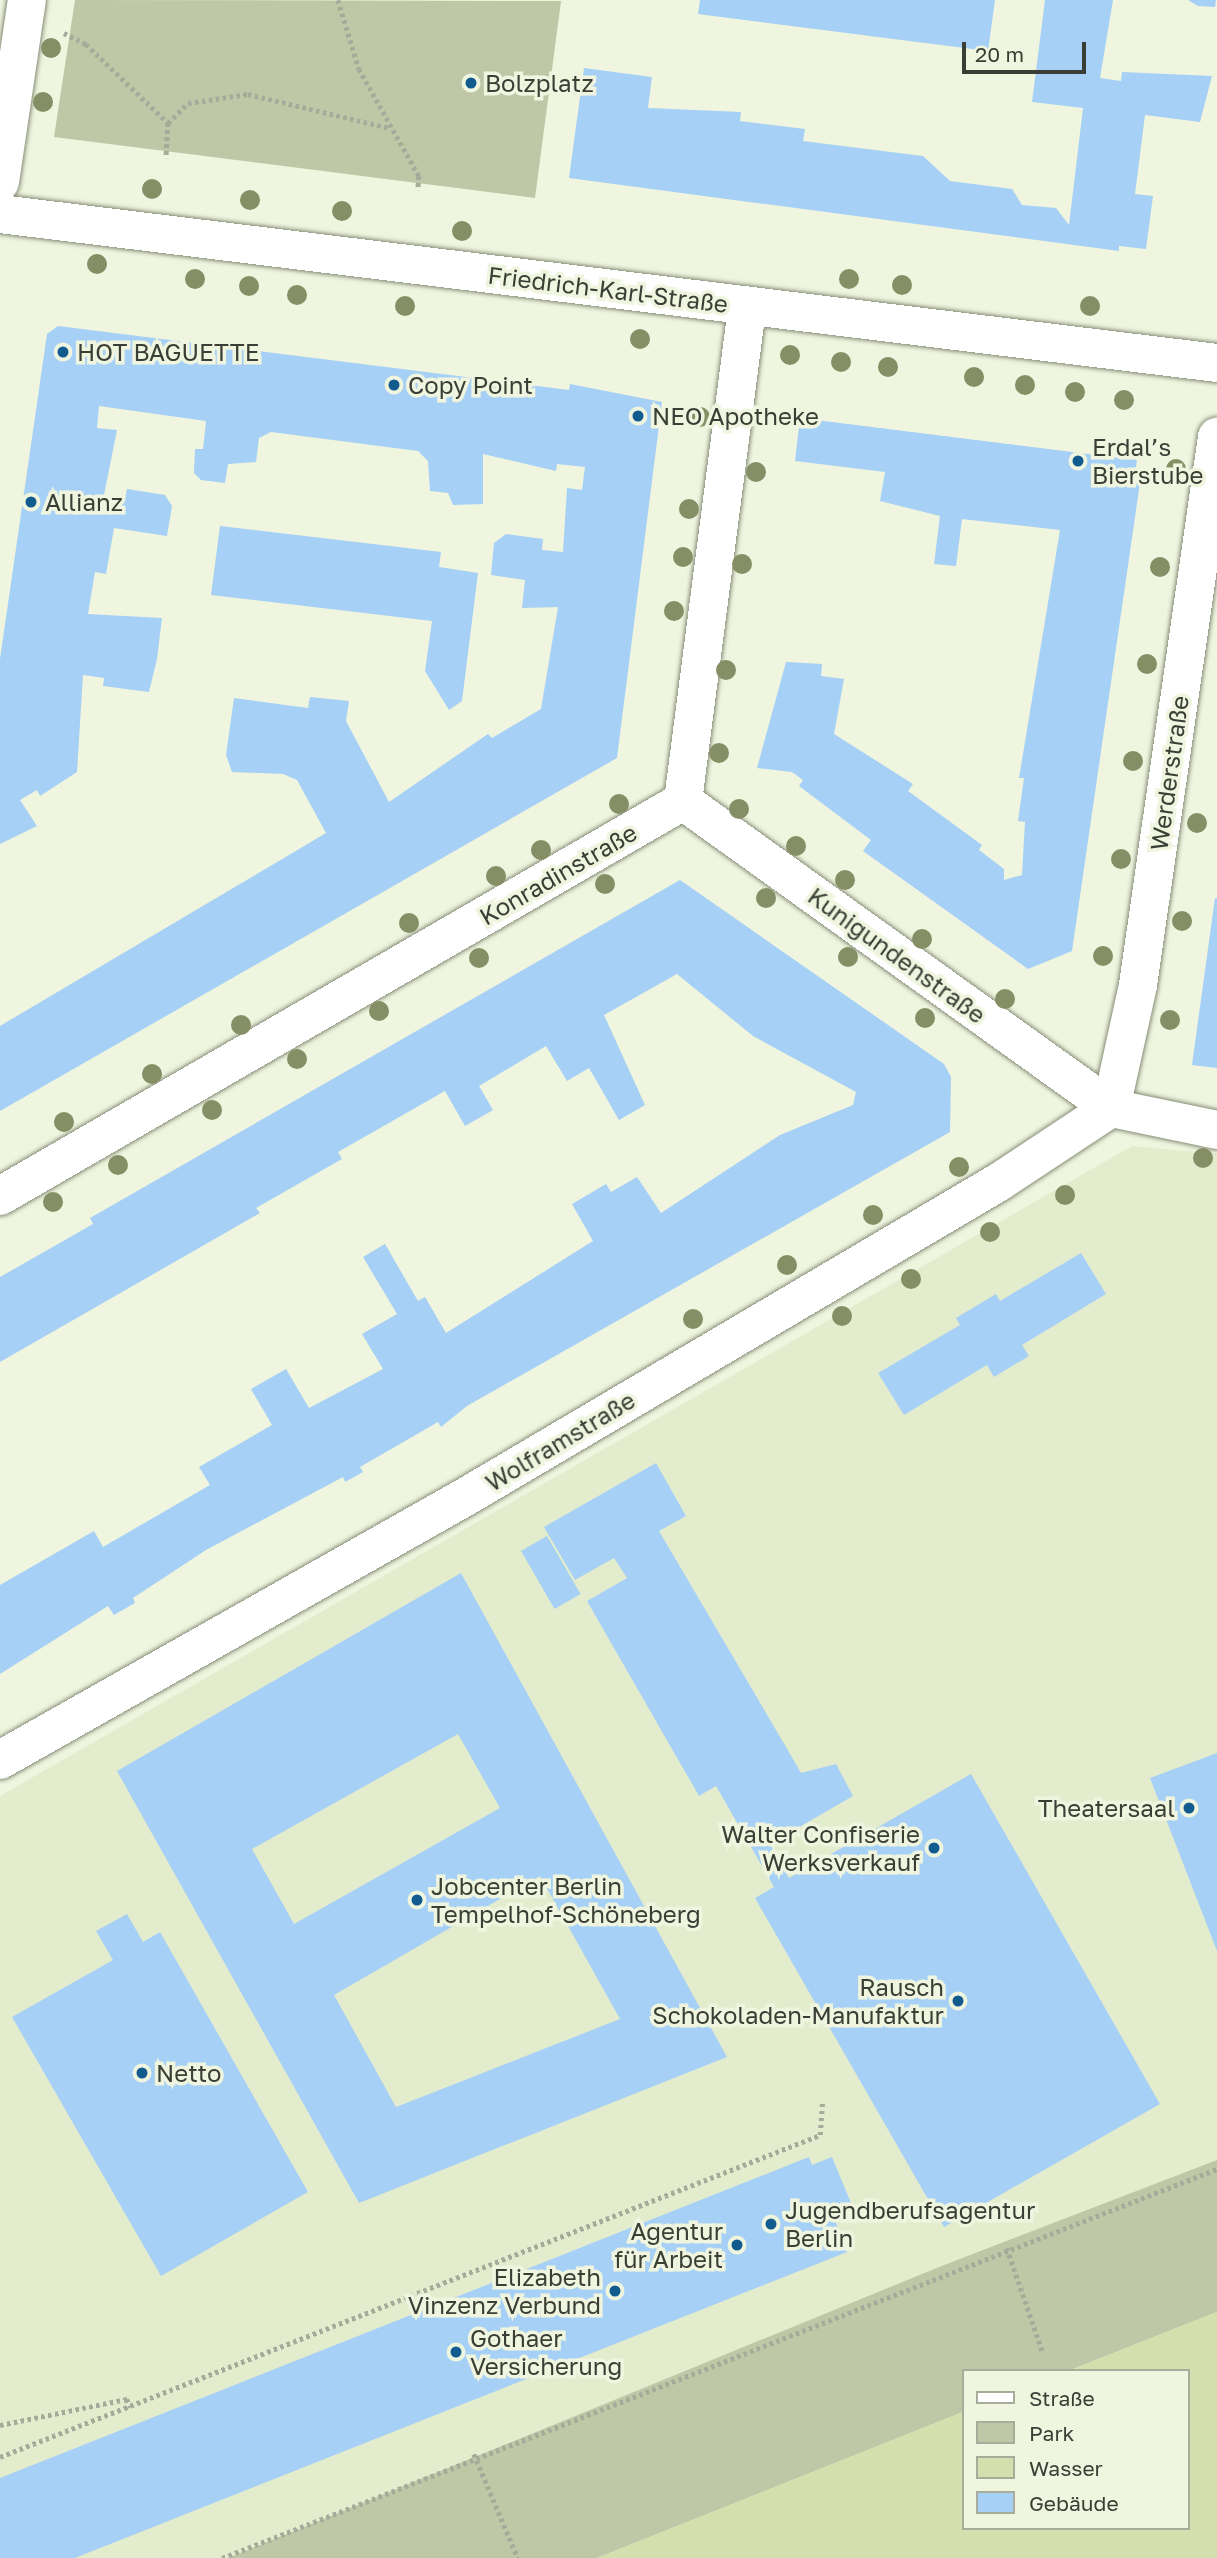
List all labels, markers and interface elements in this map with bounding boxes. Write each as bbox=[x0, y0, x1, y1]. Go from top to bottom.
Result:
scale bar bbox=[965, 28, 1089, 72]
text: 20 m bbox=[975, 41, 1024, 67]
place label: Bolzplatz bbox=[485, 69, 594, 97]
marker: Bolzplatz bbox=[463, 75, 479, 91]
street label: Friedrich-Karl-Straße bbox=[486, 260, 730, 318]
place label: HOT BAGUETTE bbox=[77, 338, 259, 366]
marker: HOT BAGUETTE bbox=[55, 344, 71, 360]
place label: Copy Point bbox=[408, 371, 533, 399]
marker: Copy Point bbox=[386, 377, 402, 393]
place label: NEO Apotheke bbox=[652, 402, 819, 430]
marker: NEO Apotheke bbox=[630, 408, 646, 424]
place label: Erdal’s Bierstube bbox=[1092, 433, 1203, 489]
marker: Erdal’s Bierstube bbox=[1070, 453, 1086, 469]
place label: Allianz bbox=[45, 488, 123, 516]
marker: Allianz bbox=[23, 494, 39, 510]
street label: Werderstraße bbox=[1144, 694, 1194, 852]
street label: Konradinstraße bbox=[474, 817, 642, 931]
street label: Kunigundenstraße bbox=[803, 881, 991, 1029]
street label: Wolframstraße bbox=[480, 1385, 640, 1497]
place label: Theatersaal bbox=[1038, 1794, 1175, 1822]
marker: Theatersaal bbox=[1181, 1800, 1197, 1816]
place label: Walter Confiserie Werksverkauf bbox=[721, 1820, 920, 1876]
marker: Walter Confiserie Werksverkauf bbox=[926, 1840, 942, 1856]
place label: Jobcenter Berlin Tempelhof-Schöneberg bbox=[431, 1872, 701, 1928]
marker: Jobcenter Berlin Tempelhof-Schöneberg bbox=[409, 1892, 425, 1908]
place label: Rausch Schokoladen-Manufaktur bbox=[652, 1973, 944, 2029]
marker: Rausch Schokoladen-Manufaktur bbox=[950, 1993, 966, 2009]
place label: Netto bbox=[156, 2059, 222, 2087]
marker: Netto bbox=[134, 2065, 150, 2081]
place label: Jugendberufsagentur Berlin bbox=[785, 2196, 1035, 2252]
marker: Jugendberufsagentur Berlin bbox=[763, 2216, 779, 2232]
place label: Agentur für Arbeit bbox=[614, 2217, 723, 2273]
marker: Agentur für Arbeit bbox=[729, 2237, 745, 2253]
place label: Elizabeth Vinzenz Verbund bbox=[408, 2263, 601, 2319]
marker: Elizabeth Vinzenz Verbund bbox=[607, 2283, 623, 2299]
place label: Gothaer Versicherung bbox=[470, 2324, 622, 2380]
marker: Gothaer Versicherung bbox=[448, 2344, 464, 2360]
legend bbox=[962, 2369, 1189, 2530]
text: Straße bbox=[1029, 2385, 1095, 2411]
text: Park bbox=[1029, 2420, 1074, 2446]
text: Wasser bbox=[1029, 2455, 1103, 2481]
text: Gebäude bbox=[1029, 2490, 1119, 2516]

